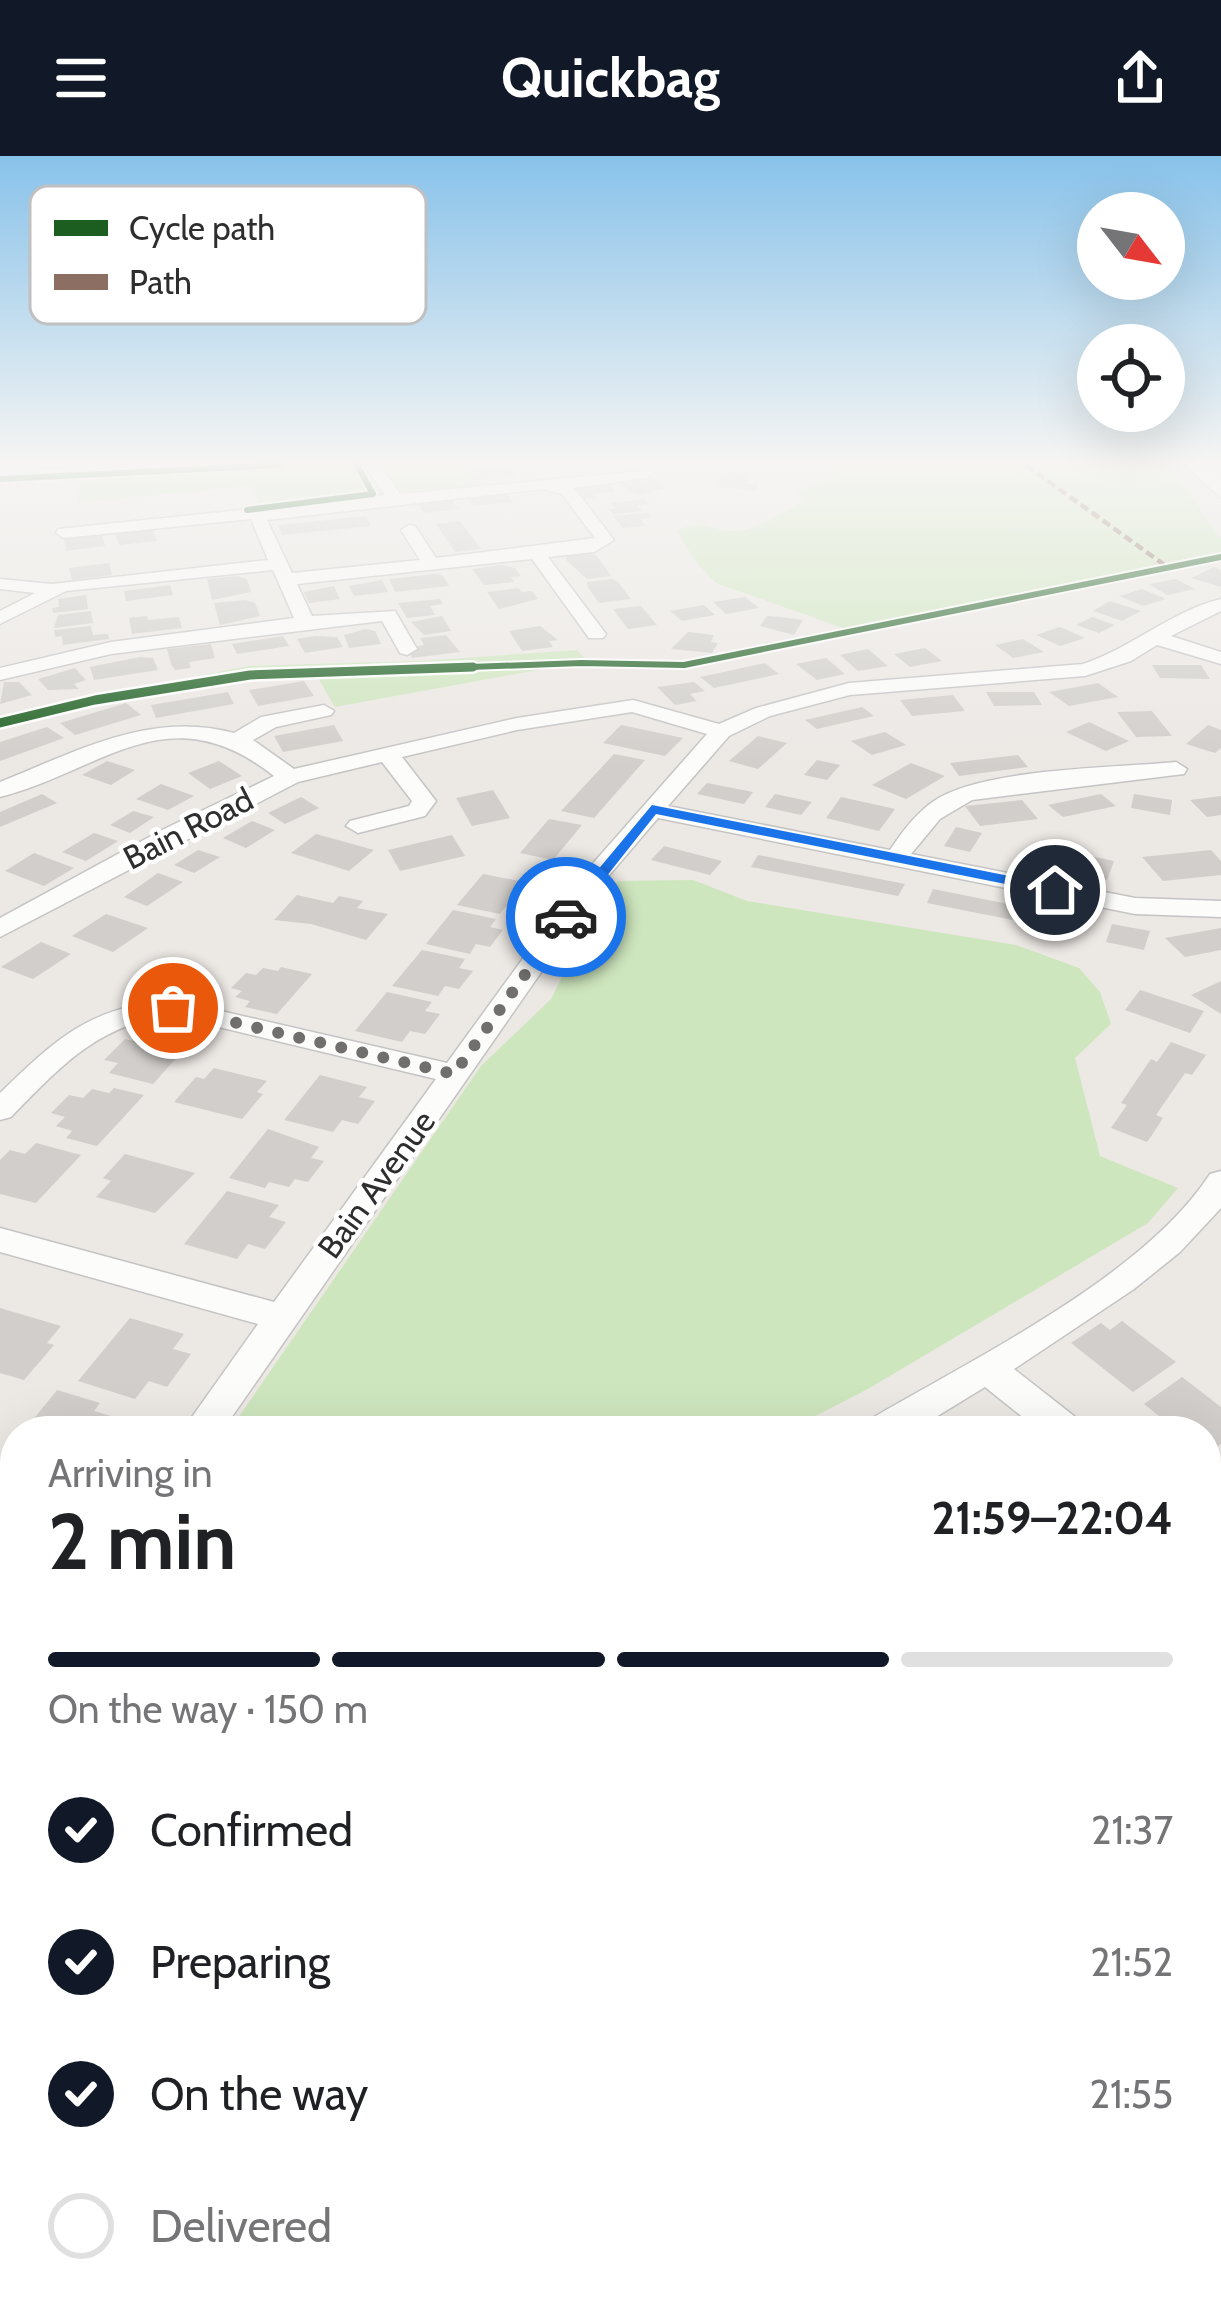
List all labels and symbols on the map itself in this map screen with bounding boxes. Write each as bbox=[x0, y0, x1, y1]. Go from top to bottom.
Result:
legend bbox=[30, 186, 426, 324]
north arrow bbox=[1077, 192, 1185, 300]
text: Cycle path bbox=[129, 208, 275, 248]
text: Path bbox=[129, 262, 192, 302]
street label: Bain Road bbox=[117, 778, 259, 878]
pin bbox=[1004, 839, 1106, 941]
courier bbox=[506, 857, 626, 977]
pin bbox=[122, 957, 224, 1059]
street label: Bain Avenue bbox=[309, 1102, 443, 1266]

